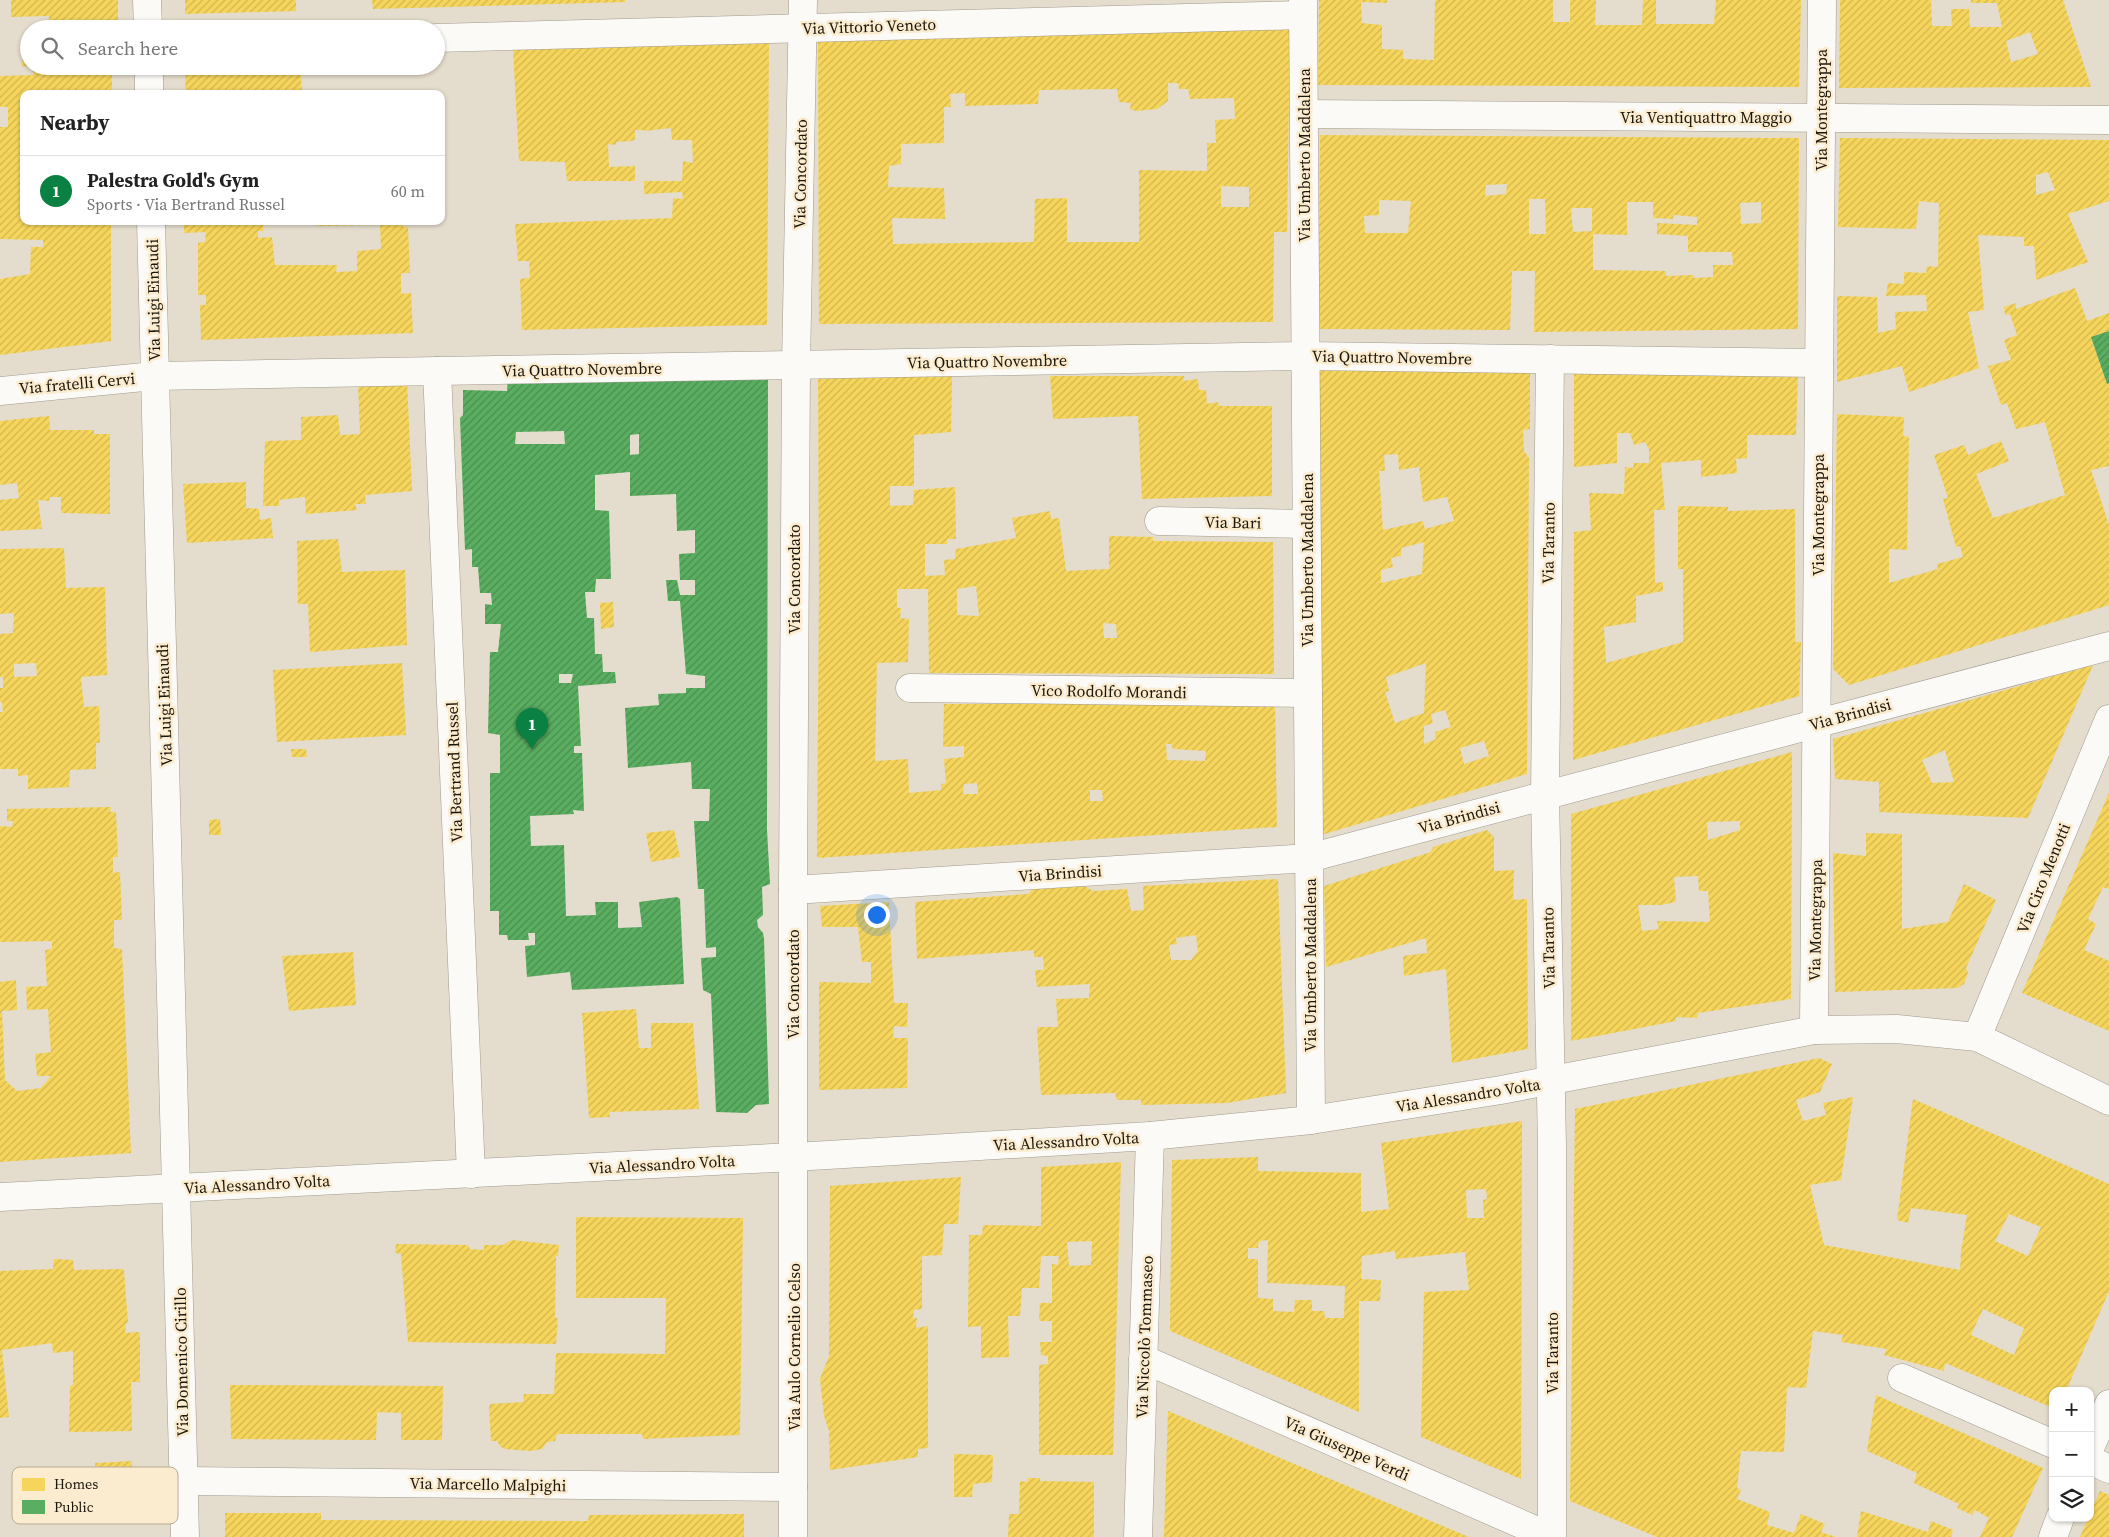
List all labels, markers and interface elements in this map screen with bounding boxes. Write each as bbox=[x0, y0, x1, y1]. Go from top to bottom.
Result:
street label: Via Vittorio Veneto bbox=[802, 13, 937, 39]
search box bbox=[20, 20, 445, 75]
icon: search bbox=[38, 34, 66, 62]
text: Search here bbox=[78, 35, 178, 61]
street label: Via Montegrappa bbox=[1810, 48, 1832, 171]
street label: Via Umberto Maddalena bbox=[1293, 67, 1315, 242]
street label: Via Ventiquattro Maggio bbox=[1620, 106, 1792, 128]
text: Nearby bbox=[40, 108, 110, 137]
street label: Via Concordato bbox=[788, 119, 812, 229]
text: Palestra Gold's Gym bbox=[87, 167, 259, 193]
text: 1 bbox=[52, 180, 60, 202]
text: 60 m bbox=[391, 180, 425, 202]
text: Sports · Via Bertrand Russel bbox=[87, 193, 285, 215]
street label: Via Luigi Einaudi bbox=[141, 238, 165, 361]
street label: Via Quattro Novembre bbox=[1312, 345, 1472, 369]
street label: Via Quattro Novembre bbox=[907, 349, 1067, 373]
street label: Via Quattro Novembre bbox=[502, 357, 662, 381]
street label: Via fratelli Cervi bbox=[18, 367, 136, 399]
street label: Via Montegrappa bbox=[1807, 453, 1829, 576]
street label: Via Umberto Maddalena bbox=[1296, 472, 1318, 647]
street label: Via Taranto bbox=[1536, 502, 1560, 584]
street label: Via Bari bbox=[1205, 511, 1262, 533]
street label: Via Concordato bbox=[783, 524, 805, 634]
street label: Via Luigi Einaudi bbox=[151, 643, 177, 766]
street label: Vico Rodolfo Morandi bbox=[1031, 679, 1187, 703]
street label: Via Brindisi bbox=[1807, 692, 1894, 735]
street label: Via Bertrand Russel bbox=[441, 701, 467, 843]
pin: 1 bbox=[516, 708, 548, 749]
street label: Via Brindisi bbox=[1416, 795, 1503, 838]
street label: Via Ciro Menotti bbox=[2011, 820, 2075, 936]
street label: Via Montegrappa bbox=[1803, 858, 1827, 981]
street label: Via Brindisi bbox=[1017, 859, 1103, 887]
street label: Via Umberto Maddalena bbox=[1299, 877, 1321, 1052]
your location bbox=[864, 902, 890, 928]
street label: Via Taranto bbox=[1536, 907, 1560, 989]
street label: Via Concordato bbox=[782, 929, 804, 1039]
street label: Via Alessandro Volta bbox=[1394, 1073, 1543, 1117]
street label: Via Alessandro Volta bbox=[992, 1126, 1140, 1156]
street label: Via Alessandro Volta bbox=[588, 1149, 736, 1179]
street label: Via Alessandro Volta bbox=[183, 1169, 331, 1199]
street label: Via Niccolò Tommaseo bbox=[1130, 1255, 1158, 1419]
street label: Via Aulo Cornelio Celso bbox=[783, 1263, 805, 1431]
street label: Via Domenico Cirillo bbox=[169, 1287, 193, 1437]
street label: Via Taranto bbox=[1541, 1312, 1563, 1394]
map controls bbox=[2049, 1387, 2094, 1522]
button: + bbox=[2049, 1387, 2094, 1432]
street label: Via Giuseppe Verdi bbox=[1281, 1410, 1413, 1486]
button: − bbox=[2049, 1432, 2094, 1477]
legend bbox=[12, 1467, 178, 1524]
street label: Via Marcello Malpighi bbox=[409, 1472, 567, 1496]
text: Homes bbox=[54, 1474, 98, 1494]
button: layers bbox=[2049, 1477, 2094, 1522]
text: Public bbox=[54, 1497, 94, 1517]

